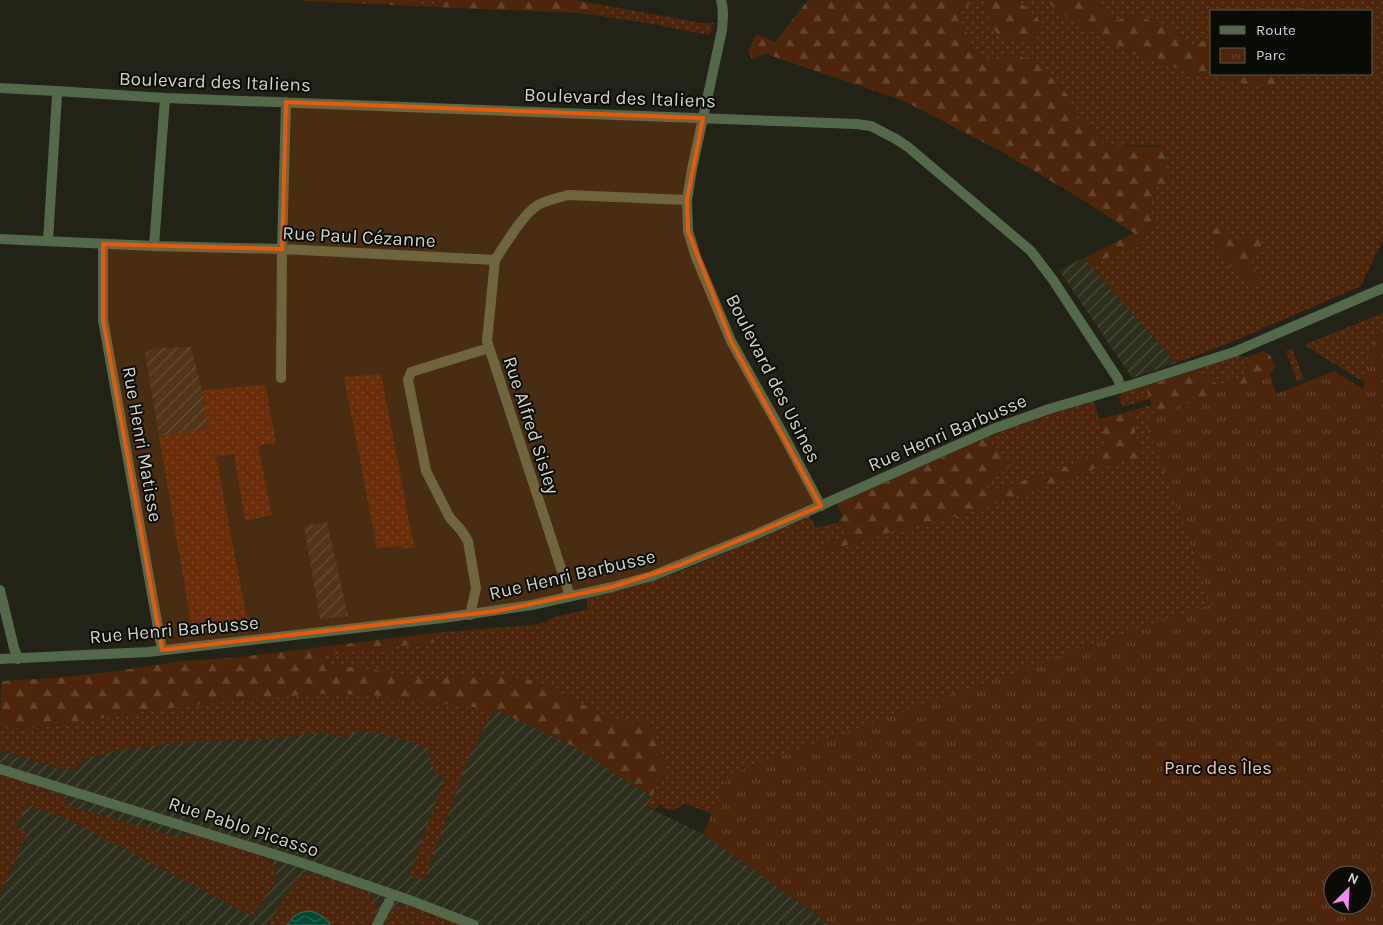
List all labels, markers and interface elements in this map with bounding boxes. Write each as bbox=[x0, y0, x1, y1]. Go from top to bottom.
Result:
legend bbox=[1210, 10, 1373, 75]
text: Route bbox=[1256, 21, 1296, 39]
text: Parc bbox=[1256, 46, 1286, 64]
street label: Boulevard des Italiens bbox=[119, 68, 311, 96]
street label: Boulevard des Italiens bbox=[524, 84, 716, 112]
street label: Rue Paul Cézanne bbox=[282, 222, 436, 252]
street label: Boulevard des Usines bbox=[721, 291, 825, 466]
street label: Rue Alfred Sisley bbox=[498, 354, 564, 497]
street label: Rue Henri Matisse bbox=[118, 365, 167, 524]
street label: Rue Henri Barbusse bbox=[865, 390, 1030, 476]
street label: Rue Henri Barbusse bbox=[487, 545, 658, 605]
street label: Rue Henri Barbusse bbox=[88, 612, 260, 648]
park label: Parc des Îles bbox=[1164, 757, 1272, 779]
street label: Rue Pablo Picasso bbox=[166, 792, 322, 862]
north arrow bbox=[1323, 865, 1373, 915]
text: N bbox=[1345, 869, 1361, 888]

